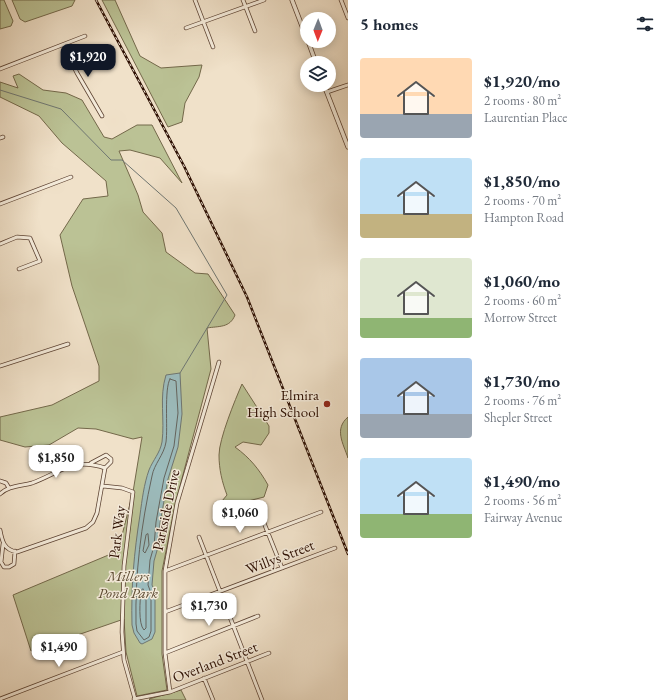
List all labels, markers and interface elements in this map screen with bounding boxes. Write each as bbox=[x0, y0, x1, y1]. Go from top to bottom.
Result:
north arrow bbox=[300, 12, 336, 48]
map controls bbox=[300, 12, 336, 92]
text: 5 homes bbox=[360, 13, 418, 35]
icon: filters bbox=[634, 13, 656, 35]
pin: $1,920 bbox=[55, 44, 121, 78]
text: $1,920 bbox=[70, 48, 106, 65]
button: layers bbox=[300, 56, 336, 92]
text: $1,920/mo bbox=[484, 70, 560, 92]
icon: home bbox=[392, 74, 440, 122]
text: 2 rooms · 80 m² bbox=[484, 92, 561, 109]
text: Laurentian Place bbox=[484, 109, 567, 126]
text: $1,850/mo bbox=[484, 170, 560, 192]
icon: home bbox=[392, 174, 440, 222]
text: 2 rooms · 70 m² bbox=[484, 192, 561, 209]
text: Hampton Road bbox=[484, 209, 564, 226]
text: $1,060/mo bbox=[484, 270, 560, 292]
icon: home bbox=[392, 274, 440, 322]
text: 2 rooms · 60 m² bbox=[484, 292, 561, 309]
text: Morrow Street bbox=[484, 309, 557, 326]
text: $1,730/mo bbox=[484, 370, 560, 392]
icon: home bbox=[392, 374, 440, 422]
place label: Elmira High School bbox=[247, 385, 319, 421]
text: 2 rooms · 76 m² bbox=[484, 392, 561, 409]
marker: Elmira High School bbox=[322, 399, 332, 409]
text: Shepler Street bbox=[484, 409, 552, 426]
pin: $1,850 bbox=[23, 445, 89, 479]
text: $1,850 bbox=[38, 449, 74, 466]
street label: Parkside Drive bbox=[148, 467, 183, 552]
text: $1,490/mo bbox=[484, 470, 560, 492]
icon: home bbox=[392, 474, 440, 522]
text: 2 rooms · 56 m² bbox=[484, 492, 561, 509]
pin: $1,060 bbox=[207, 500, 273, 534]
street label: Park Way bbox=[104, 504, 129, 560]
text: $1,060 bbox=[222, 504, 258, 521]
text: Fairway Avenue bbox=[484, 509, 562, 526]
street label: Willys Street bbox=[243, 535, 317, 578]
park label: Millers Pond Park bbox=[98, 566, 158, 602]
pin: $1,730 bbox=[176, 593, 242, 627]
text: $1,730 bbox=[191, 597, 227, 614]
pin: $1,490 bbox=[26, 634, 92, 668]
street label: Overland Street bbox=[170, 637, 260, 686]
text: $1,490 bbox=[41, 638, 77, 655]

